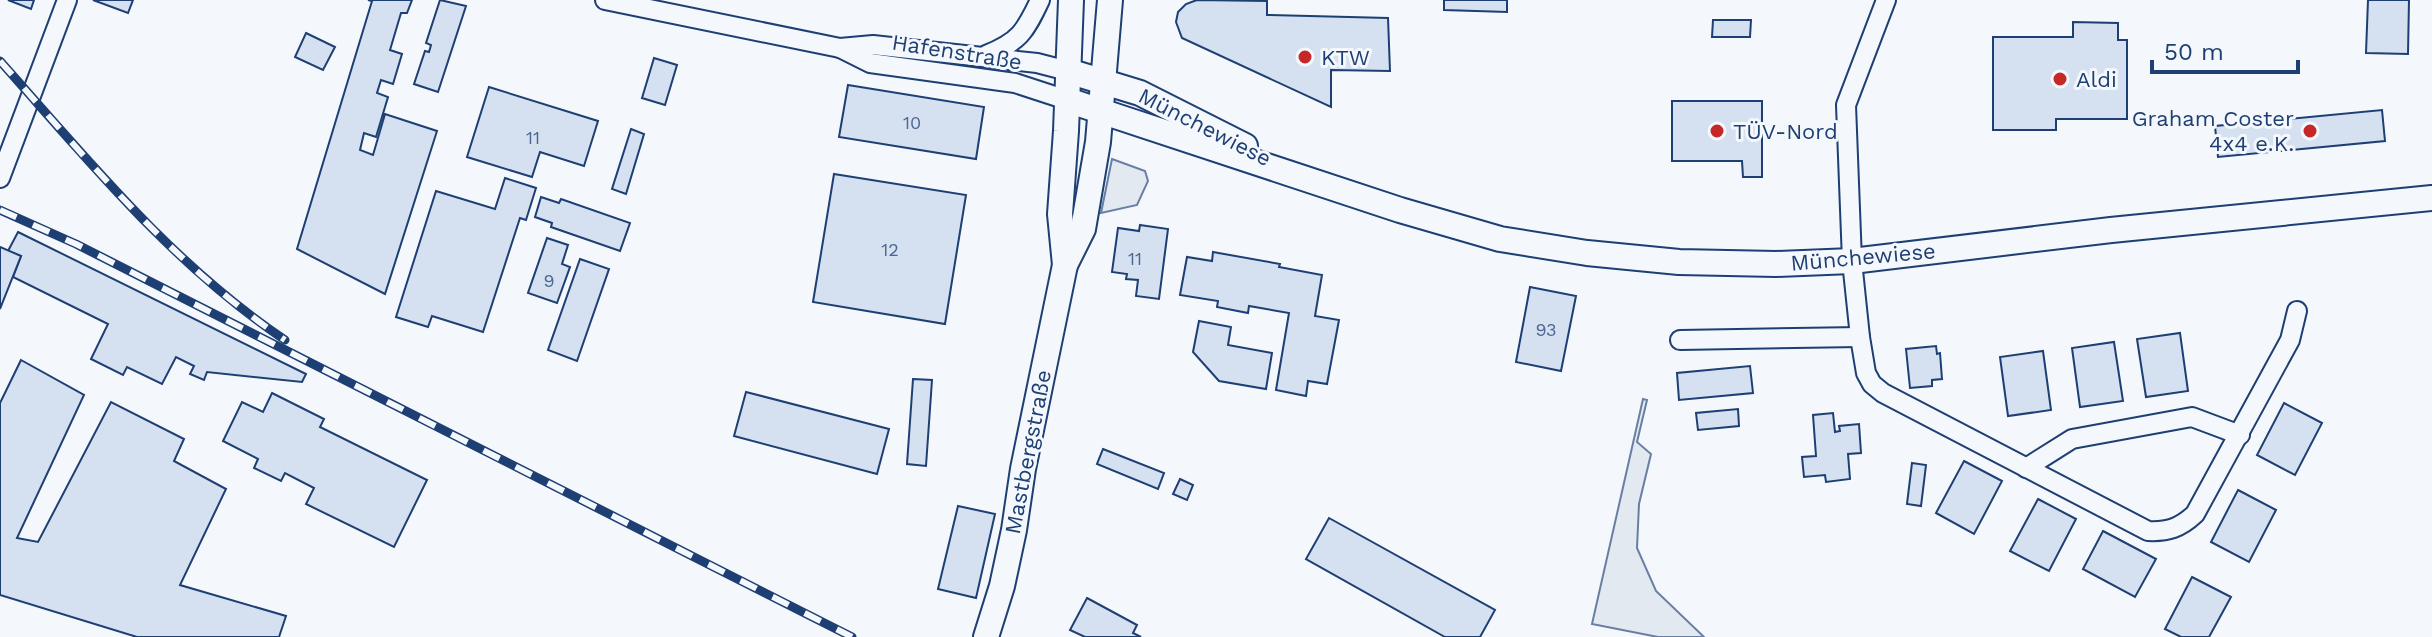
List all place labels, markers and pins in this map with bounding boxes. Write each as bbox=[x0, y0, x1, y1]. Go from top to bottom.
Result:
place label: KTW bbox=[1321, 45, 1370, 70]
marker: KTW bbox=[1296, 48, 1314, 66]
place label: Aldi bbox=[2076, 67, 2117, 92]
marker: Aldi bbox=[2051, 70, 2069, 88]
place label: Graham Coster 4x4 e.K. bbox=[2132, 106, 2294, 156]
place label: TÜV-Nord bbox=[1733, 119, 1838, 144]
marker: TÜV-Nord bbox=[1708, 122, 1726, 140]
marker: Graham Coster 4x4 e.K. bbox=[2301, 122, 2319, 140]

